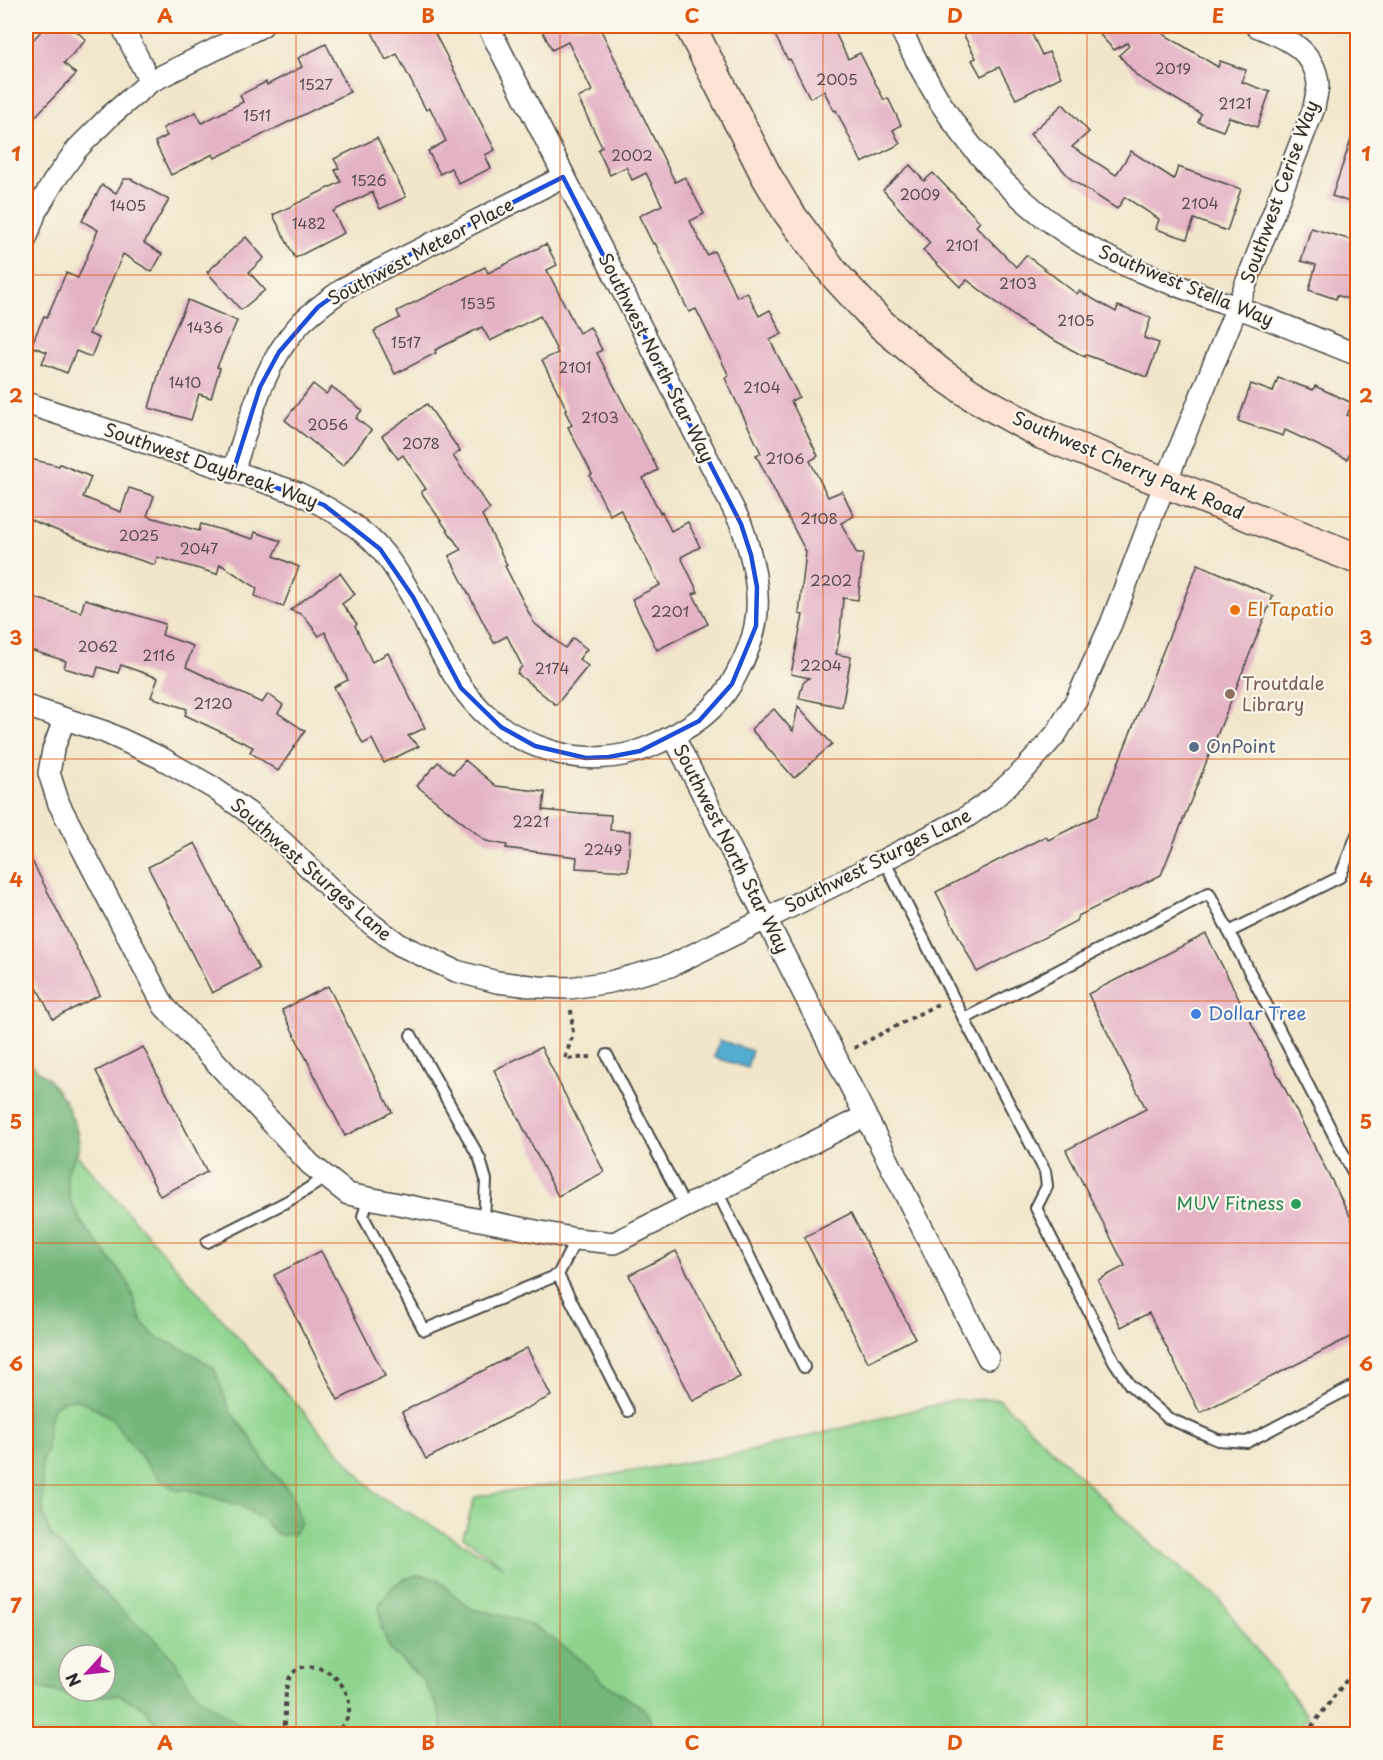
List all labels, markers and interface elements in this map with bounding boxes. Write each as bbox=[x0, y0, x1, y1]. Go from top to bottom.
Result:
text: A bbox=[157, 0, 173, 30]
text: B bbox=[421, 0, 435, 30]
text: C bbox=[684, 0, 700, 30]
text: D bbox=[947, 0, 963, 30]
text: E bbox=[1212, 0, 1224, 30]
house number: 2019 bbox=[1155, 56, 1191, 79]
house number: 2005 bbox=[816, 67, 858, 90]
house number: 1527 bbox=[299, 72, 333, 95]
house number: 2121 bbox=[1218, 91, 1252, 114]
street label: Southwest Cerise Way bbox=[1233, 96, 1324, 287]
house number: 1511 bbox=[243, 103, 271, 126]
text: 1 bbox=[11, 138, 21, 168]
text: 1 bbox=[1361, 138, 1371, 168]
house number: 2002 bbox=[611, 143, 653, 166]
house number: 1526 bbox=[351, 168, 387, 191]
house number: 2009 bbox=[900, 182, 940, 205]
street label: Southwest Meteor Place bbox=[323, 190, 518, 311]
house number: 2104 bbox=[1181, 191, 1219, 214]
house number: 1405 bbox=[110, 193, 146, 216]
house number: 1482 bbox=[292, 211, 326, 234]
house number: 2101 bbox=[945, 233, 979, 256]
street label: Southwest Stella Way bbox=[1095, 237, 1278, 332]
street label: Southwest North Star Way bbox=[593, 248, 722, 467]
house number: 2103 bbox=[999, 271, 1037, 294]
house number: 1535 bbox=[460, 291, 496, 314]
house number: 2105 bbox=[1058, 308, 1094, 331]
house number: 1436 bbox=[187, 315, 223, 338]
house number: 1517 bbox=[391, 330, 421, 353]
house number: 2101 bbox=[558, 355, 592, 378]
house number: 1410 bbox=[169, 370, 201, 393]
house number: 2104 bbox=[743, 375, 781, 398]
text: 2 bbox=[9, 380, 23, 410]
text: 2 bbox=[1359, 380, 1373, 410]
street label: Southwest Cherry Park Road bbox=[1009, 404, 1249, 526]
house number: 2103 bbox=[581, 405, 619, 428]
house number: 2056 bbox=[308, 412, 348, 435]
street label: Southwest Daybreak Way bbox=[101, 415, 322, 514]
house number: 2078 bbox=[402, 431, 440, 454]
house number: 2106 bbox=[766, 446, 804, 469]
house number: 2108 bbox=[800, 506, 838, 529]
house number: 2025 bbox=[119, 523, 159, 546]
house number: 2047 bbox=[180, 536, 218, 559]
house number: 2202 bbox=[810, 568, 852, 591]
place label: El Tapatio bbox=[1247, 595, 1334, 622]
house number: 2201 bbox=[651, 599, 689, 622]
marker: El Tapatio bbox=[1228, 603, 1242, 617]
text: 3 bbox=[9, 622, 23, 652]
text: 3 bbox=[1359, 622, 1373, 652]
house number: 2062 bbox=[78, 634, 118, 657]
house number: 2116 bbox=[143, 643, 175, 666]
house number: 2204 bbox=[800, 653, 842, 676]
house number: 2174 bbox=[535, 656, 569, 679]
place label: Troutdale Library bbox=[1242, 669, 1325, 717]
marker: Troutdale Library bbox=[1223, 687, 1237, 701]
house number: 2120 bbox=[194, 691, 232, 714]
place label: OnPoint bbox=[1206, 732, 1276, 759]
street label: Southwest North Star Way bbox=[668, 739, 797, 958]
marker: OnPoint bbox=[1187, 740, 1201, 754]
street label: Southwest Sturges Lane bbox=[225, 791, 399, 947]
street label: Southwest Sturges Lane bbox=[779, 801, 975, 919]
house number: 2221 bbox=[513, 809, 549, 832]
house number: 2249 bbox=[584, 837, 622, 860]
text: 4 bbox=[9, 864, 23, 894]
text: 4 bbox=[1359, 864, 1373, 894]
place label: Dollar Tree bbox=[1208, 999, 1307, 1026]
marker: Dollar Tree bbox=[1189, 1007, 1203, 1021]
text: 5 bbox=[10, 1106, 22, 1136]
text: 5 bbox=[1360, 1106, 1372, 1136]
place label: MUV Fitness bbox=[1177, 1189, 1284, 1216]
marker: MUV Fitness bbox=[1289, 1197, 1303, 1211]
text: 6 bbox=[9, 1348, 23, 1378]
text: 6 bbox=[1359, 1348, 1373, 1378]
text: 7 bbox=[10, 1590, 22, 1620]
text: 7 bbox=[1360, 1590, 1372, 1620]
north arrow bbox=[57, 1643, 117, 1703]
text: N bbox=[59, 1669, 86, 1691]
text: A bbox=[157, 1727, 173, 1757]
text: B bbox=[421, 1727, 435, 1757]
text: C bbox=[684, 1727, 700, 1757]
text: D bbox=[947, 1727, 963, 1757]
text: E bbox=[1212, 1727, 1224, 1757]

